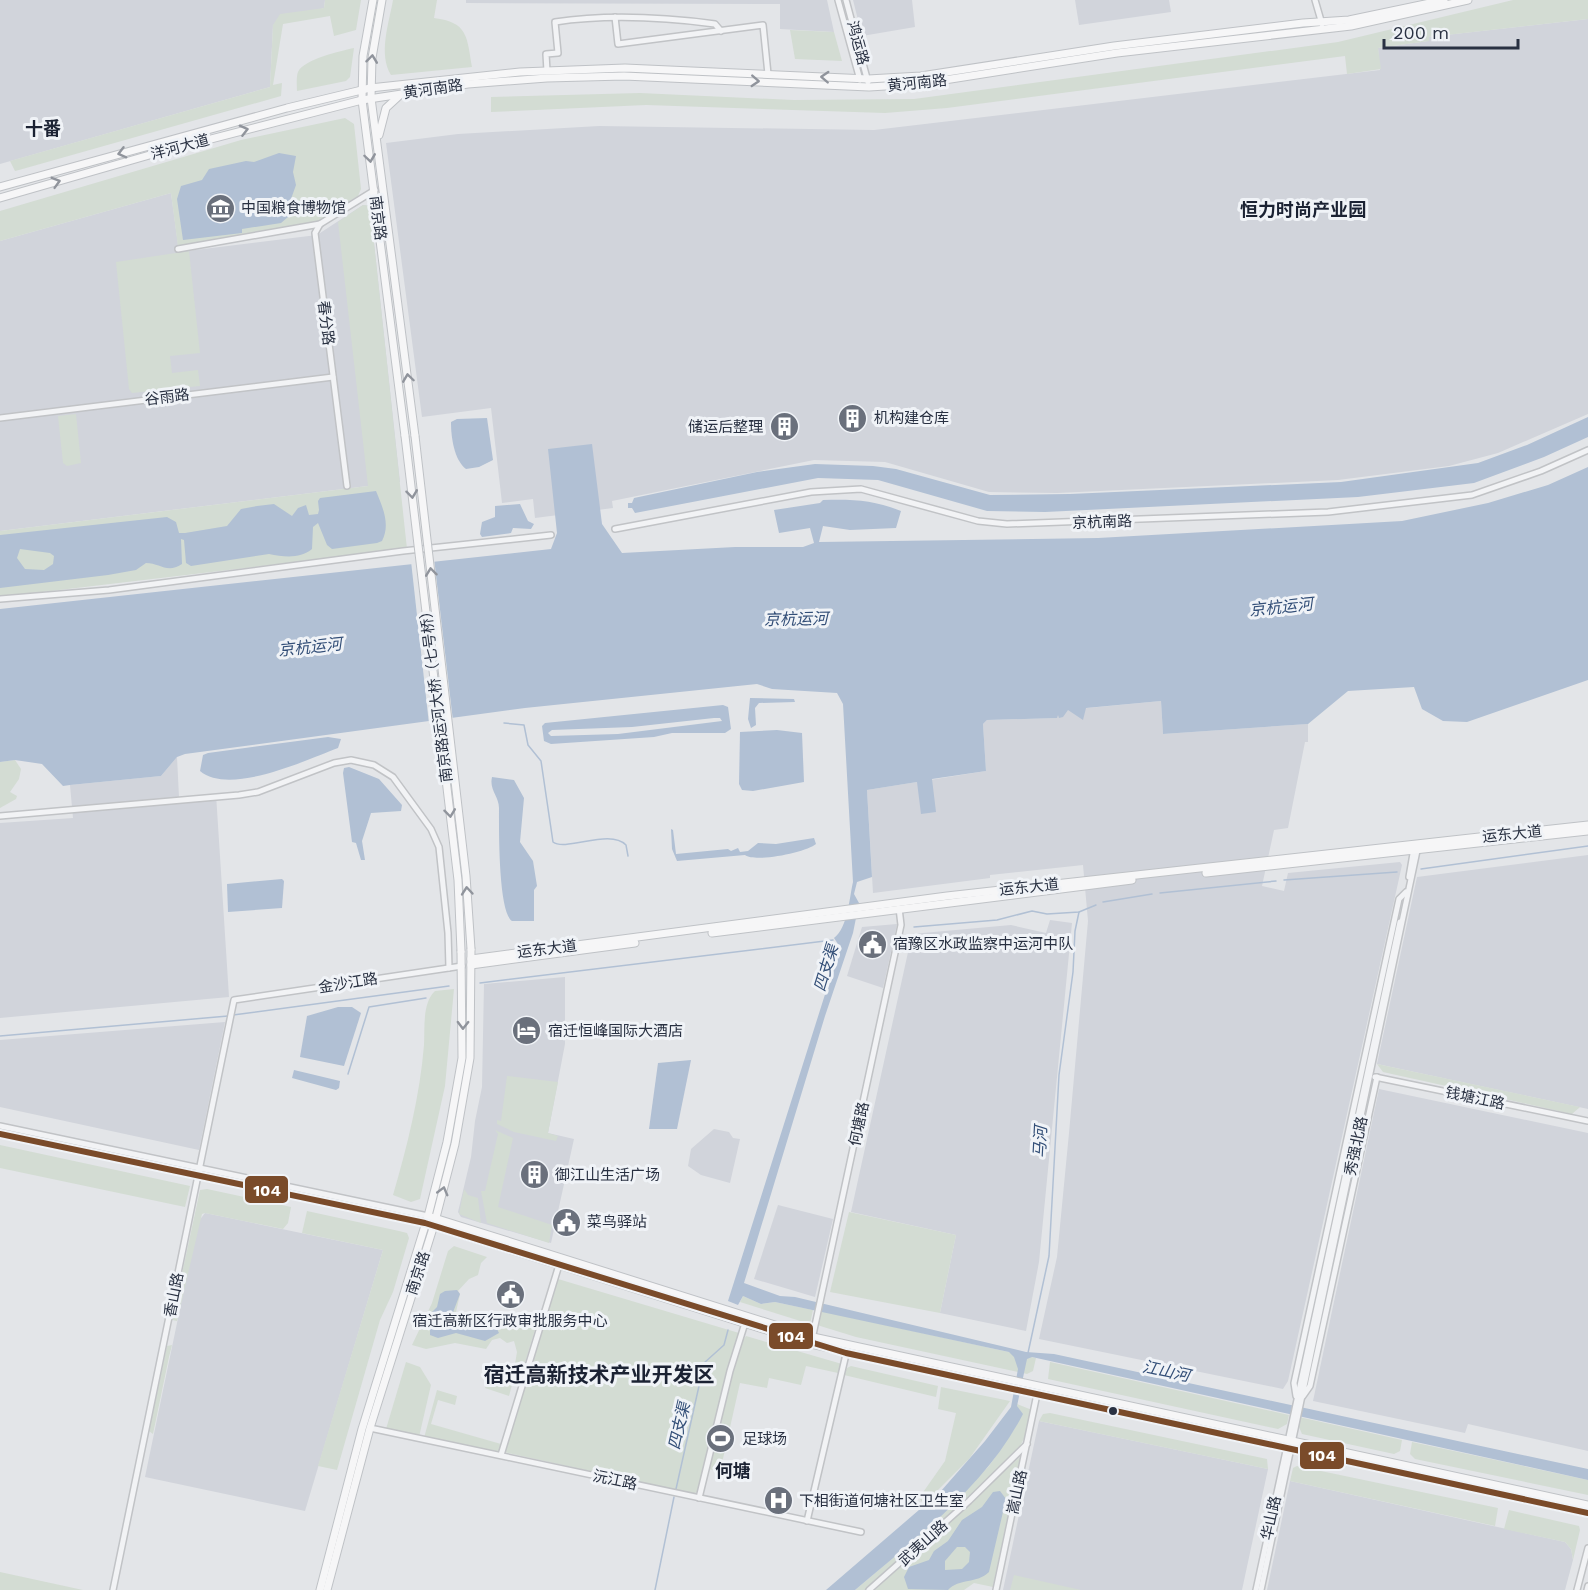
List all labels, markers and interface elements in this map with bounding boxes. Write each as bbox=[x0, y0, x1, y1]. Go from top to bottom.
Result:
scale bar bbox=[1384, 12, 1518, 50]
street label: 鸿运路 bbox=[843, 19, 873, 67]
text: 200 m bbox=[1393, 22, 1449, 43]
one-way arrow bbox=[365, 55, 378, 64]
one-way arrow bbox=[820, 70, 829, 83]
street label: 黄河南路 bbox=[886, 71, 948, 95]
one-way arrow bbox=[751, 75, 760, 88]
street label: 黄河南路 bbox=[402, 76, 464, 102]
district label: 十番 bbox=[25, 118, 61, 139]
one-way arrow bbox=[239, 125, 249, 138]
street label: 洋河大道 bbox=[149, 131, 211, 163]
one-way arrow bbox=[118, 146, 128, 158]
one-way arrow bbox=[364, 154, 376, 163]
one-way arrow bbox=[50, 177, 61, 189]
museum icon: 中国粮食博物馆 bbox=[204, 192, 236, 224]
street label: 南京路 bbox=[366, 195, 390, 241]
place label: 中国粮食博物馆 bbox=[241, 199, 346, 217]
district label: 恒力时尚产业园 bbox=[1240, 199, 1366, 220]
street label: 春分路 bbox=[314, 300, 338, 346]
one-way arrow bbox=[402, 373, 414, 382]
street label: 谷雨路 bbox=[144, 385, 190, 409]
building icon: 机构建仓库 bbox=[837, 402, 869, 434]
place label: 机构建仓库 bbox=[874, 409, 949, 427]
building icon: 储运后整理 bbox=[768, 411, 800, 443]
place label: 储运后整理 bbox=[688, 418, 763, 436]
one-way arrow bbox=[405, 490, 418, 499]
street label: 京杭南路 bbox=[1072, 512, 1132, 532]
one-way arrow bbox=[425, 567, 438, 576]
water label: 京杭运河 bbox=[1248, 594, 1317, 620]
street label: 南京路运河大桥（七号桥） bbox=[416, 603, 456, 783]
water label: 京杭运河 bbox=[764, 609, 831, 629]
water label: 京杭运河 bbox=[277, 634, 346, 660]
one-way arrow bbox=[443, 809, 455, 818]
street label: 运东大道 bbox=[1481, 822, 1543, 846]
street label: 运东大道 bbox=[998, 875, 1060, 899]
one-way arrow bbox=[461, 886, 474, 895]
public building icon: 宿豫区水政监察中运河中队 bbox=[856, 928, 888, 960]
place label: 宿豫区水政监察中运河中队 bbox=[893, 935, 1073, 953]
street label: 运东大道 bbox=[516, 936, 578, 962]
water label: 四支渠 bbox=[810, 940, 843, 994]
street label: 金沙江路 bbox=[317, 969, 379, 997]
hotel icon: 宿迁恒峰国际大酒店 bbox=[511, 1015, 543, 1047]
one-way arrow bbox=[457, 1020, 469, 1029]
place label: 宿迁恒峰国际大酒店 bbox=[548, 1022, 683, 1040]
street label: 钱塘江路 bbox=[1444, 1083, 1506, 1113]
street label: 何塘路 bbox=[846, 1100, 872, 1148]
street label: 秀强北路 bbox=[1341, 1115, 1371, 1177]
water label: 马河 bbox=[1030, 1123, 1050, 1158]
building icon: 御江山生活广场 bbox=[518, 1159, 550, 1191]
place label: 御江山生活广场 bbox=[555, 1166, 660, 1184]
line badge: 104 bbox=[244, 1175, 289, 1204]
text: 104 bbox=[253, 1181, 281, 1200]
one-way arrow bbox=[435, 1186, 448, 1196]
public building icon: 菜鸟驿站 bbox=[550, 1206, 582, 1238]
place label: 菜鸟驿站 bbox=[587, 1213, 647, 1231]
street label: 南京路 bbox=[402, 1249, 434, 1297]
street label: 香山路 bbox=[161, 1271, 187, 1319]
public building icon: 宿迁高新区行政审批服务中心 bbox=[494, 1278, 526, 1310]
place label: 宿迁高新区行政审批服务中心 bbox=[412, 1312, 608, 1330]
line badge: 104 bbox=[768, 1322, 814, 1350]
text: 104 bbox=[777, 1327, 805, 1346]
water label: 江山河 bbox=[1141, 1357, 1194, 1386]
district label: 宿迁高新技术产业开发区 bbox=[484, 1362, 715, 1387]
water label: 四支渠 bbox=[664, 1399, 694, 1452]
unlabelled marker bbox=[1107, 1405, 1119, 1417]
sports icon: 足球场 bbox=[705, 1423, 737, 1455]
place label: 足球场 bbox=[742, 1430, 787, 1448]
line badge: 104 bbox=[1299, 1441, 1345, 1470]
text: 104 bbox=[1308, 1446, 1336, 1465]
district label: 何塘 bbox=[715, 1460, 751, 1481]
street label: 沅江路 bbox=[591, 1467, 639, 1493]
street label: 嵩山路 bbox=[1004, 1468, 1030, 1516]
hospital icon: 下相街道何塘社区卫生室 bbox=[762, 1485, 794, 1517]
place label: 下相街道何塘社区卫生室 bbox=[799, 1492, 964, 1510]
street label: 华山路 bbox=[1258, 1494, 1284, 1542]
street label: 武夷山路 bbox=[895, 1516, 951, 1570]

